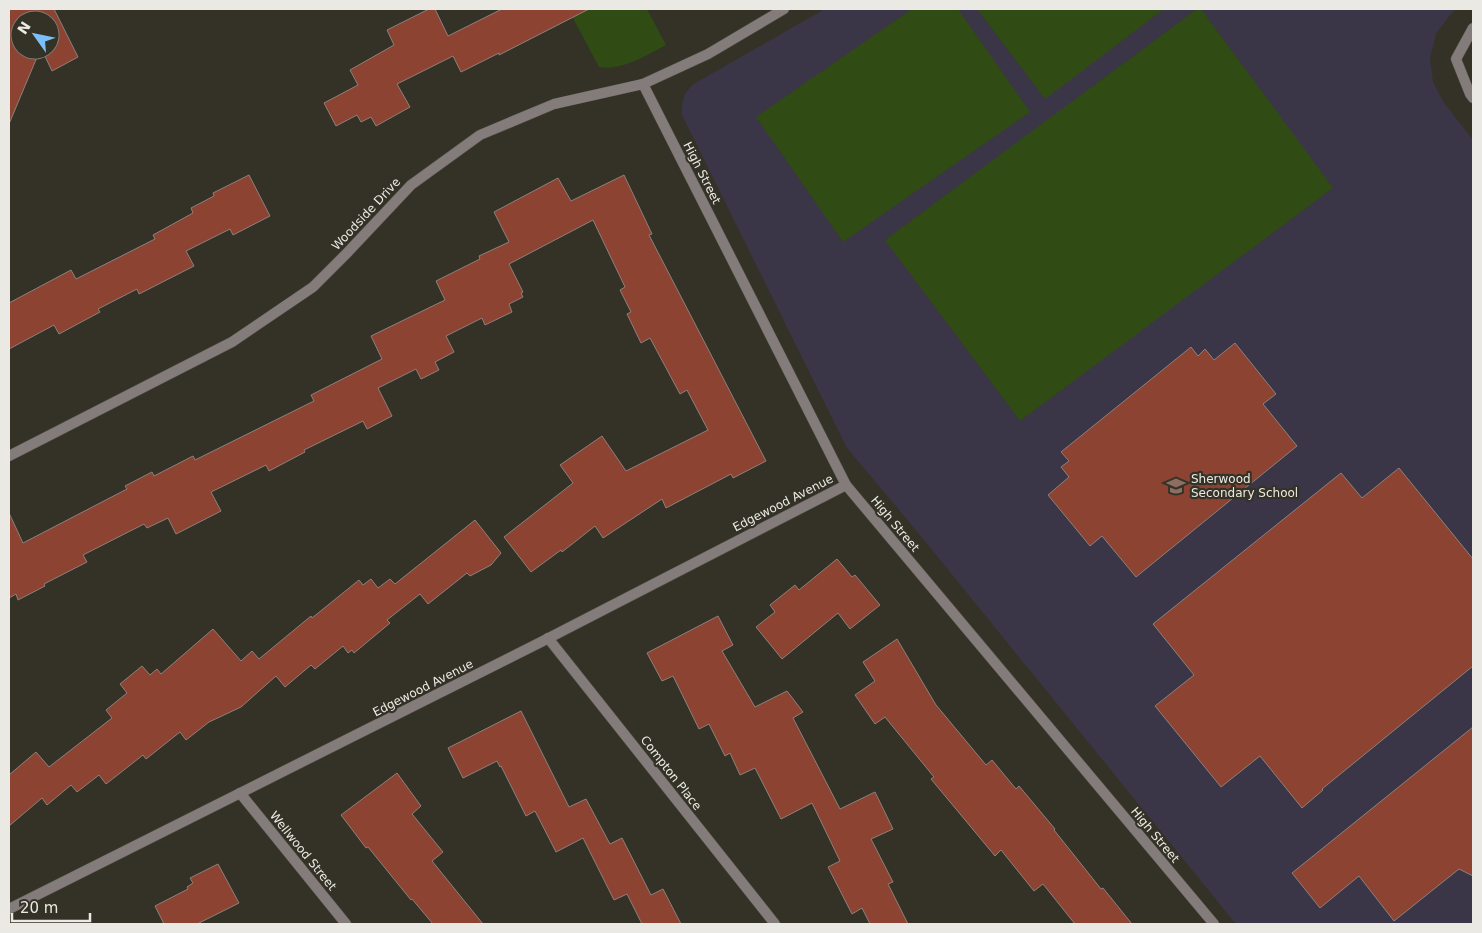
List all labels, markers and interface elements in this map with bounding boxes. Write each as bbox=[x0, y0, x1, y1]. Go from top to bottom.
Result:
north arrow bbox=[10, 10, 60, 60]
text: N bbox=[14, 19, 34, 37]
street label: High Street bbox=[680, 140, 724, 207]
street label: Woodside Drive bbox=[329, 175, 403, 253]
street label: Edgewood Avenue bbox=[730, 472, 836, 534]
place label: Sherwood Secondary School bbox=[1191, 472, 1298, 500]
school or university icon: Sherwood Secondary School bbox=[1165, 475, 1187, 497]
street label: High Street bbox=[868, 494, 922, 555]
street label: Edgewood Avenue bbox=[370, 657, 476, 719]
street label: Compton Place bbox=[638, 733, 704, 813]
street label: High Street bbox=[1128, 805, 1182, 866]
street label: Wellwood Street bbox=[267, 809, 339, 894]
scale bar bbox=[12, 890, 90, 922]
text: 20 m bbox=[20, 899, 58, 917]

